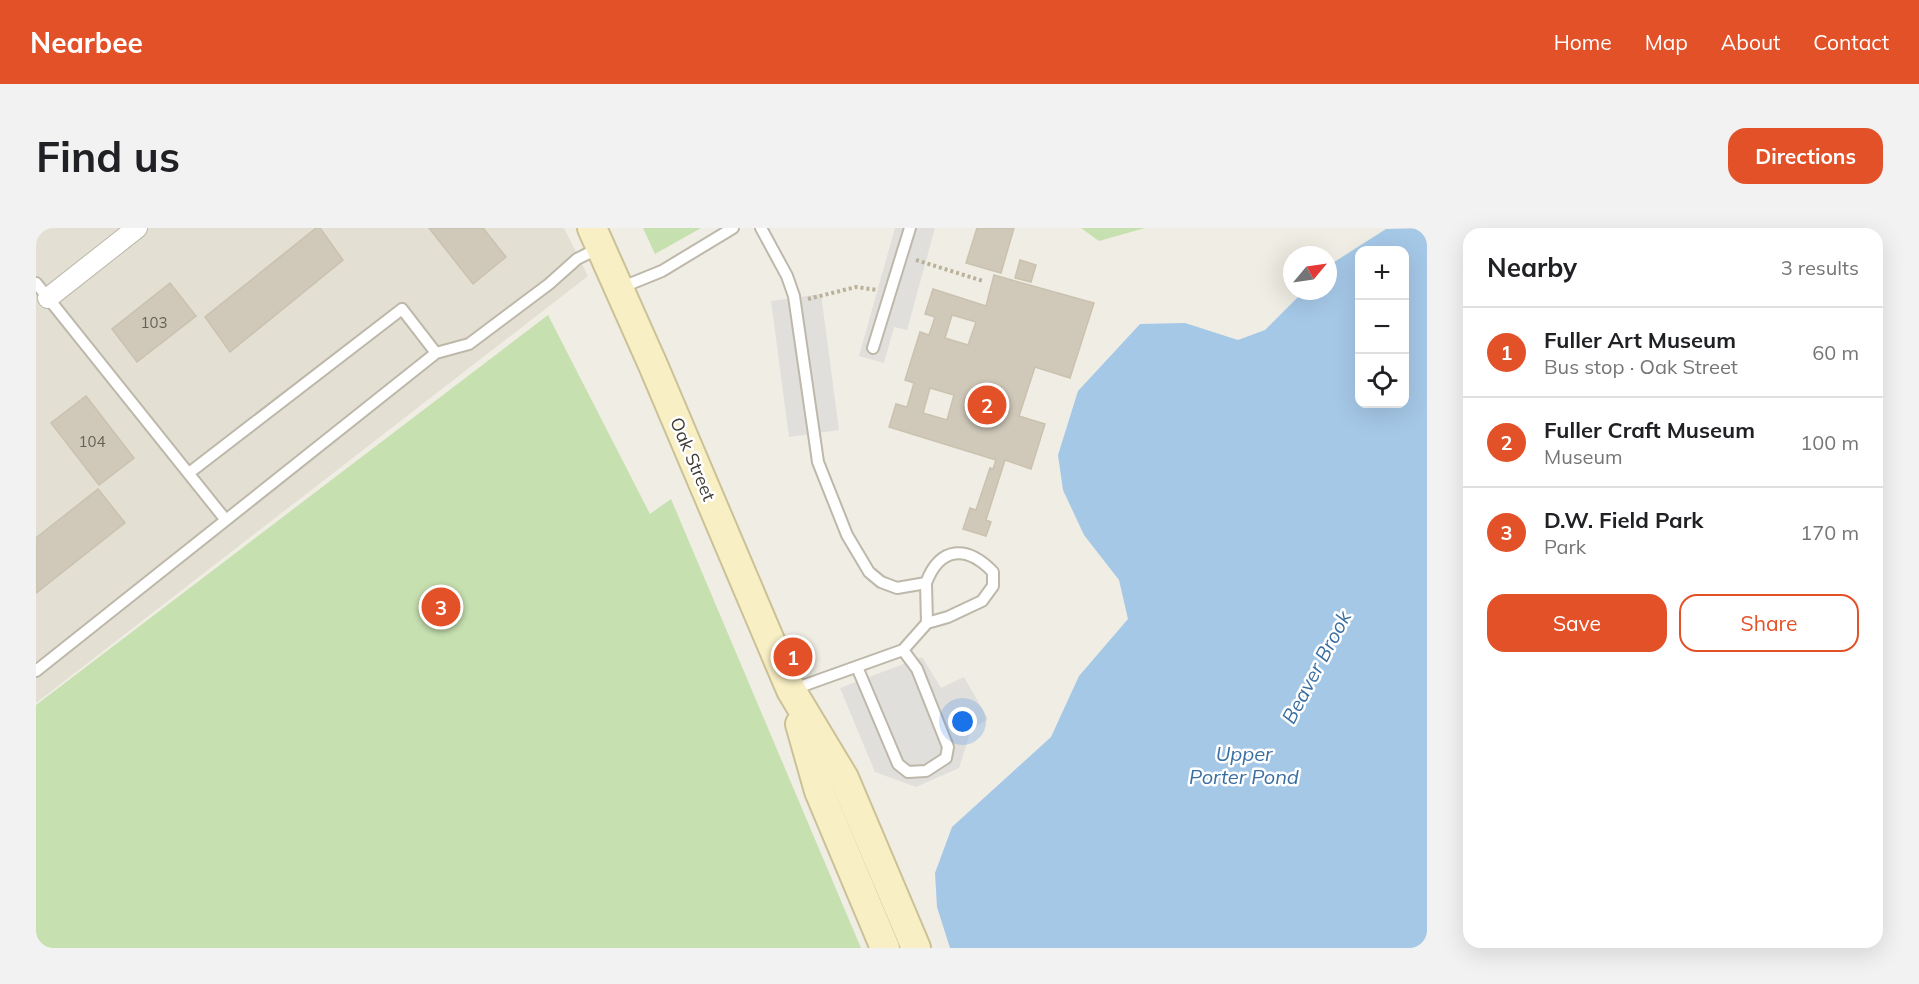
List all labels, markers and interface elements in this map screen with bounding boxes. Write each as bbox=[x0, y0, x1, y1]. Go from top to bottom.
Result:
text: Nearbee bbox=[30, 25, 143, 60]
text: Home bbox=[1554, 29, 1612, 55]
text: Map bbox=[1645, 29, 1688, 55]
text: About bbox=[1721, 29, 1780, 55]
text: Contact bbox=[1813, 29, 1889, 55]
button: Directions bbox=[1728, 128, 1883, 184]
text: Find us bbox=[36, 130, 180, 183]
north arrow bbox=[1283, 246, 1337, 300]
map controls bbox=[1355, 246, 1409, 408]
button: + bbox=[1355, 246, 1409, 300]
text: Nearby bbox=[1487, 251, 1577, 284]
text: 3 results bbox=[1781, 255, 1859, 280]
button: − bbox=[1355, 300, 1409, 354]
house number: 103 bbox=[140, 313, 168, 332]
text: Fuller Art Museum bbox=[1544, 326, 1736, 354]
text: 1 bbox=[1501, 340, 1513, 365]
text: 60 m bbox=[1812, 340, 1859, 365]
button: locate bbox=[1355, 354, 1409, 408]
text: Bus stop · Oak Street bbox=[1544, 354, 1738, 379]
pin: 2 bbox=[968, 382, 1006, 428]
street label: Oak Street bbox=[665, 414, 721, 504]
text: Fuller Craft Museum bbox=[1544, 416, 1755, 444]
text: 2 bbox=[1501, 430, 1513, 455]
text: 100 m bbox=[1800, 430, 1859, 455]
house number: 104 bbox=[78, 432, 106, 451]
text: Museum bbox=[1544, 444, 1623, 469]
text: D.W. Field Park bbox=[1544, 506, 1703, 534]
text: 3 bbox=[1501, 520, 1513, 545]
text: 170 m bbox=[1800, 520, 1859, 545]
text: Park bbox=[1544, 534, 1586, 559]
pin: 3 bbox=[422, 584, 460, 629]
button: Save bbox=[1487, 594, 1667, 652]
button: Share bbox=[1679, 594, 1859, 652]
water label: Beaver Brook bbox=[1276, 606, 1356, 728]
pin: 1 bbox=[774, 634, 813, 680]
your location bbox=[948, 707, 977, 736]
water label: Upper Porter Pond bbox=[1189, 741, 1299, 789]

